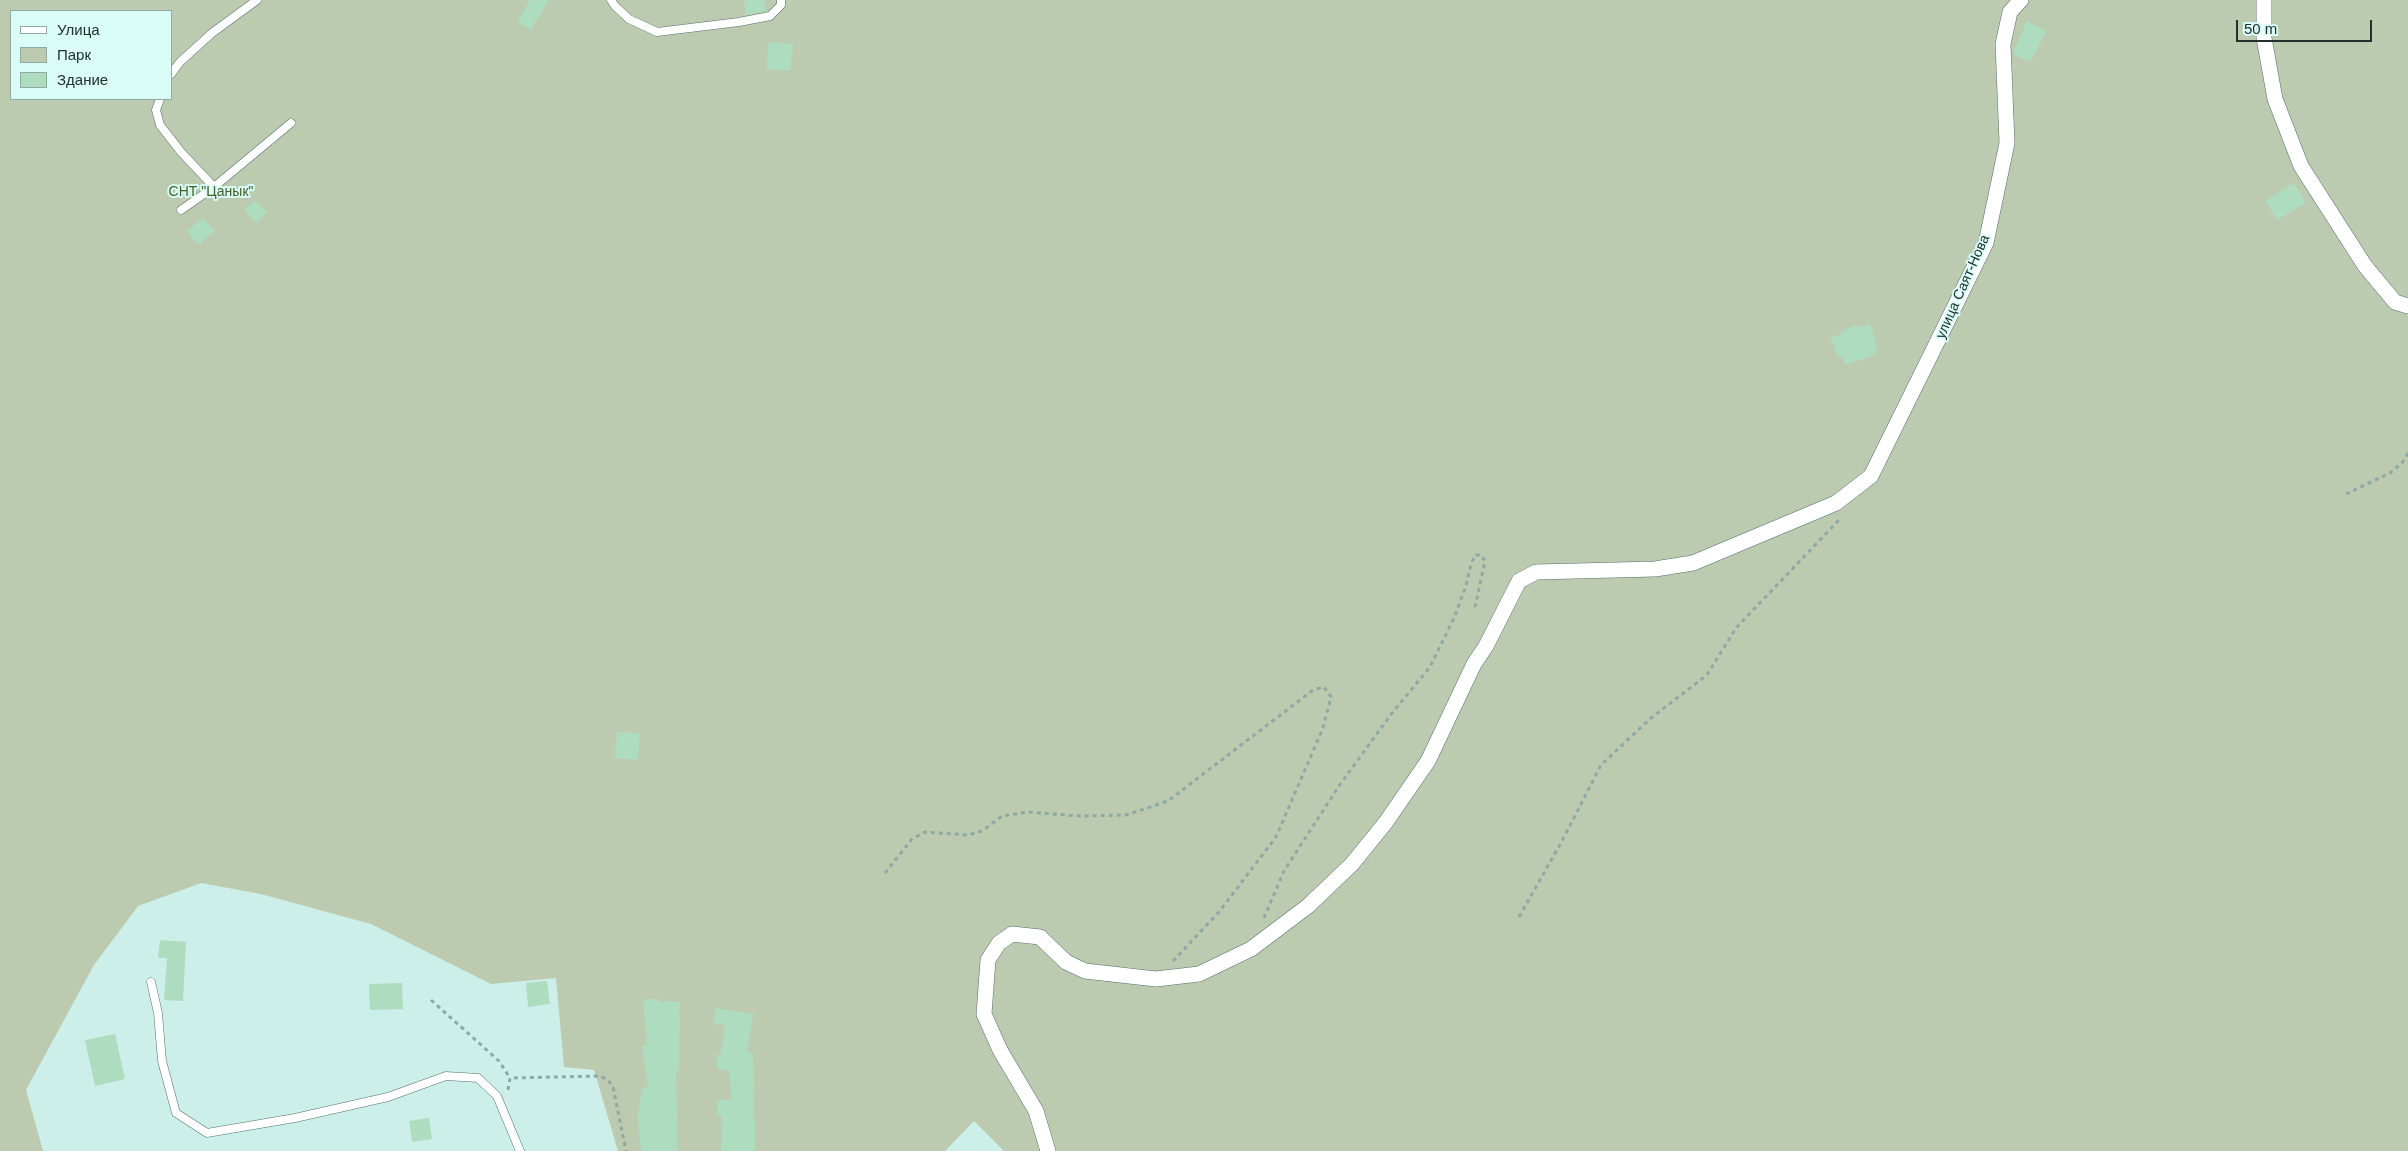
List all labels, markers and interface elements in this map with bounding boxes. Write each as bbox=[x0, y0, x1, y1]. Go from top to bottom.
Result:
legend bbox=[10, 10, 172, 100]
scale bar bbox=[2238, 10, 2374, 42]
text: 50 m bbox=[2244, 20, 2277, 37]
text: Улица bbox=[57, 21, 100, 38]
text: Парк bbox=[57, 46, 91, 63]
text: Здание bbox=[57, 71, 108, 88]
park label: СНТ "Цанык" bbox=[169, 184, 253, 200]
street label: улица Саят-Нова bbox=[1933, 232, 1993, 342]

